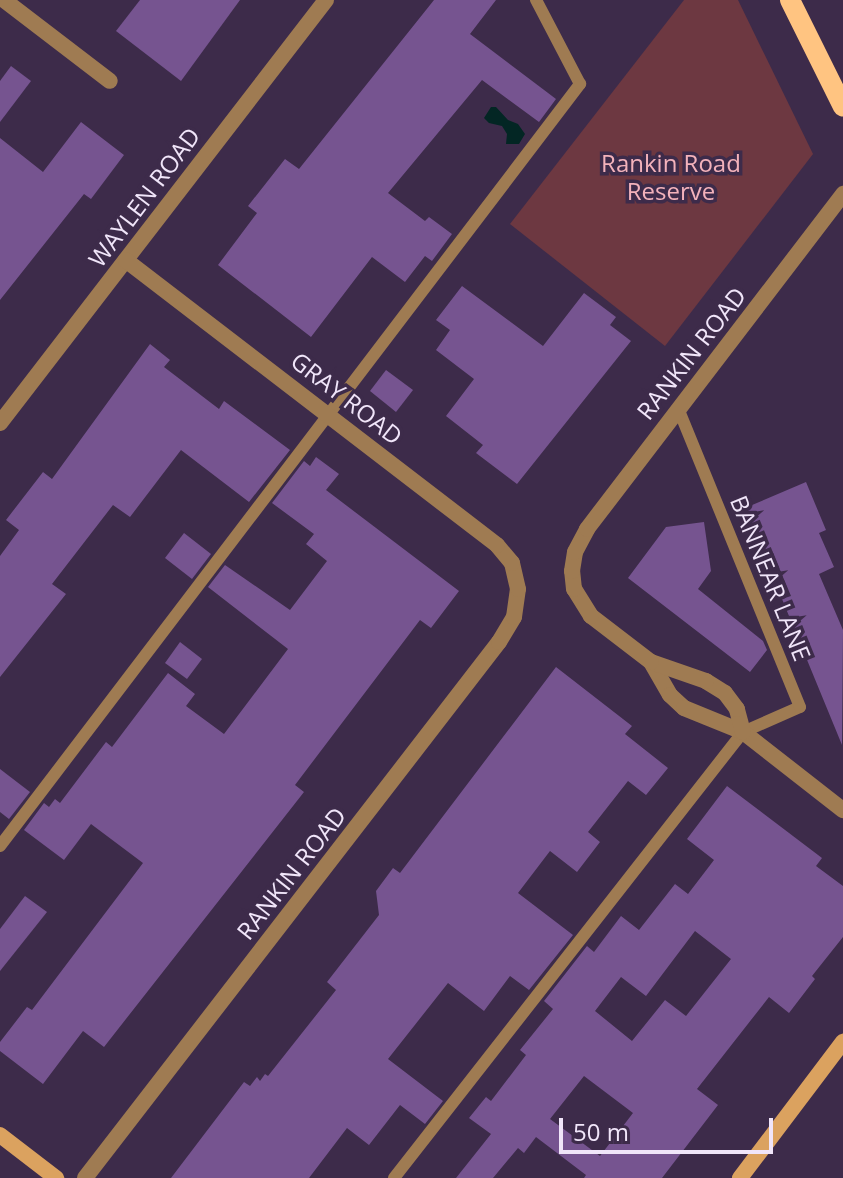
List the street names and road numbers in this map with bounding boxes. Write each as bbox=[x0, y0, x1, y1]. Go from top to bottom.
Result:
street label: WAYLEN ROAD bbox=[82, 122, 206, 272]
street label: RANKIN ROAD bbox=[630, 281, 752, 425]
street label: GRAY ROAD bbox=[286, 346, 408, 450]
street label: BANNEAR LANE bbox=[725, 491, 817, 665]
street label: RANKIN ROAD bbox=[230, 801, 352, 945]

